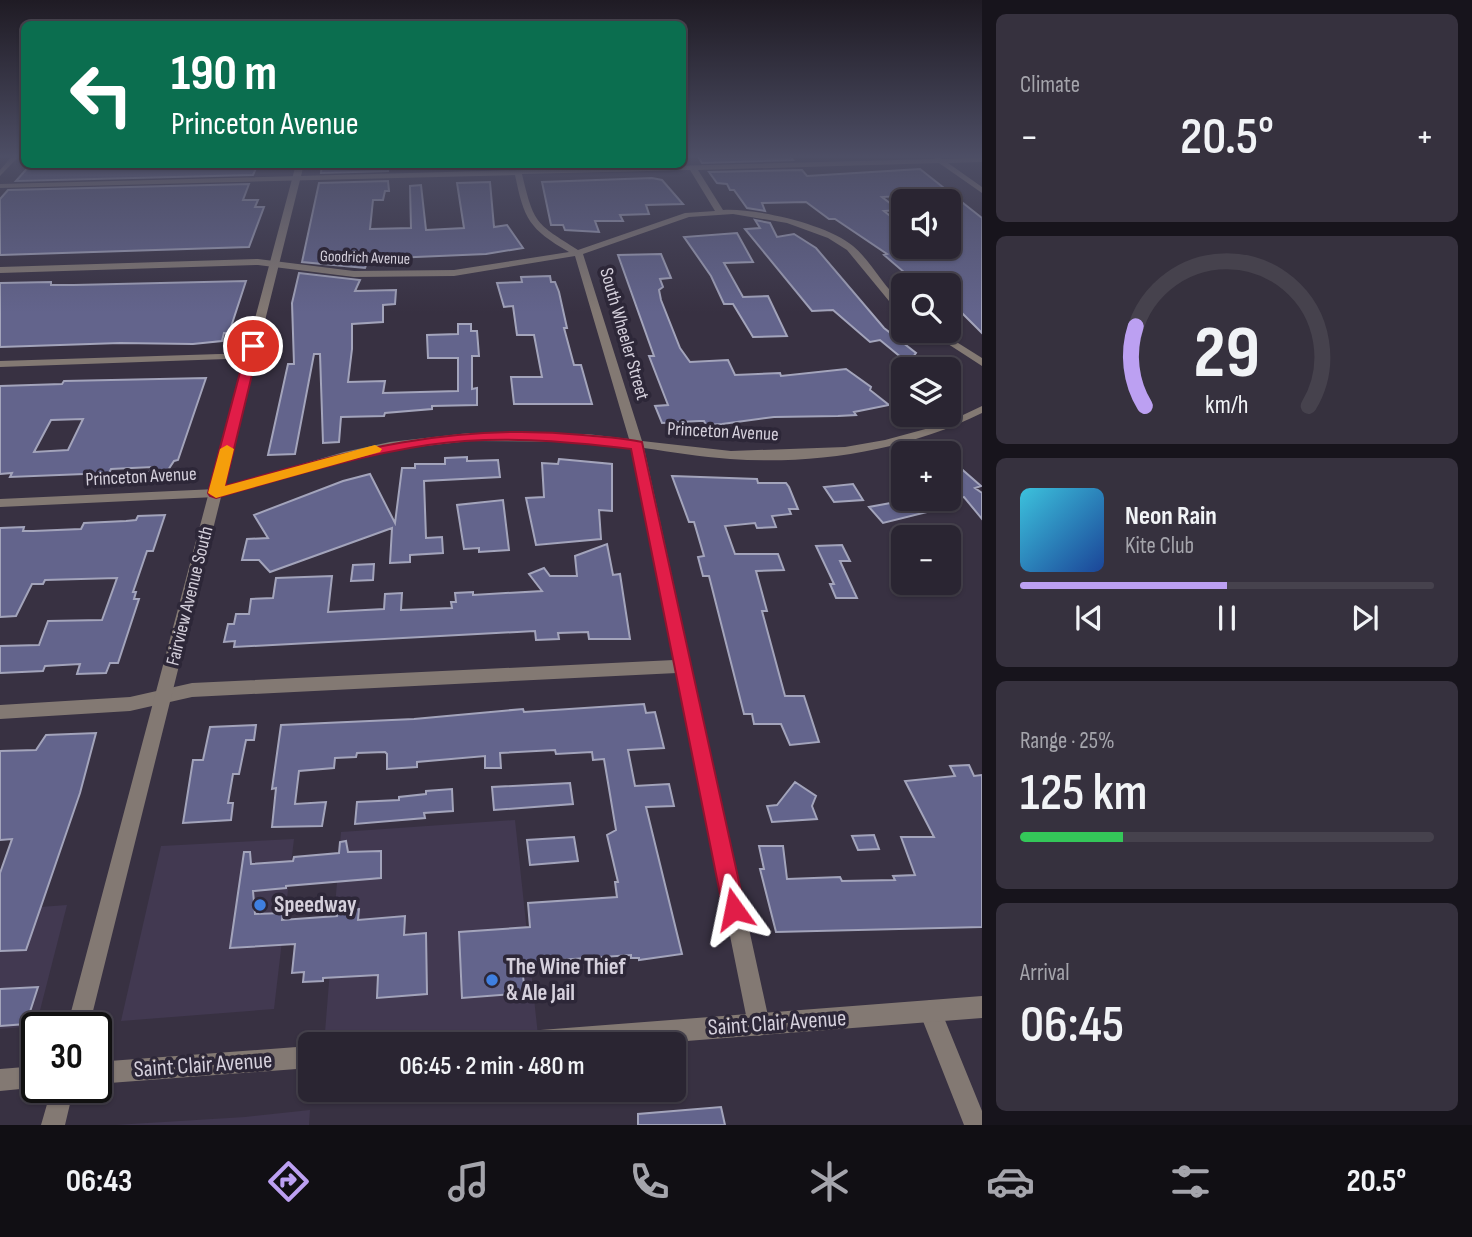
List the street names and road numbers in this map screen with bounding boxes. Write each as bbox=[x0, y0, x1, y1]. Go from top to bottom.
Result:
street label: Goodrich Avenue bbox=[319, 247, 411, 269]
street label: South Wheeler Street bbox=[594, 265, 654, 403]
street label: Princeton Avenue bbox=[667, 418, 779, 446]
street label: Princeton Avenue bbox=[85, 463, 197, 491]
street label: Fairview Avenue South bbox=[162, 524, 218, 668]
street label: Saint Clair Avenue bbox=[707, 1004, 847, 1042]
street label: Saint Clair Avenue bbox=[133, 1046, 273, 1084]

